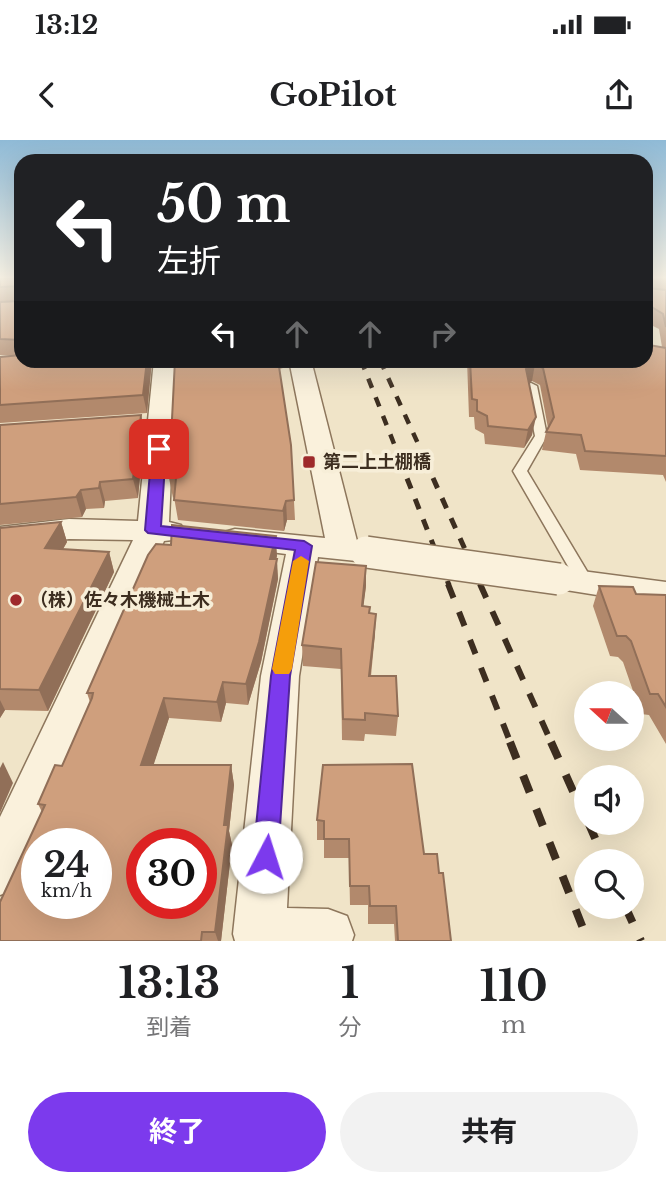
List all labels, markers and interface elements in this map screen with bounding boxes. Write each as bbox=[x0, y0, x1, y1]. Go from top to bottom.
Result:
text: 13:12 bbox=[35, 9, 99, 41]
text: GoPilot bbox=[269, 75, 397, 115]
icon: back bbox=[28, 76, 66, 114]
icon: share bbox=[600, 76, 638, 114]
text: 50 m bbox=[157, 174, 290, 235]
icon: left bbox=[42, 182, 133, 273]
text: 左折 bbox=[157, 241, 221, 281]
icon: left bbox=[205, 315, 243, 353]
icon: ahead bbox=[278, 315, 316, 353]
icon: ahead bbox=[351, 315, 389, 353]
icon: right bbox=[424, 315, 462, 353]
pin bbox=[129, 419, 189, 479]
icon: arrive bbox=[140, 430, 178, 468]
place label: 第二上土棚橋 bbox=[323, 451, 431, 473]
marker: 第二上土棚橋 bbox=[301, 454, 317, 470]
place label: （株）佐々木機械土木 bbox=[30, 589, 210, 611]
marker: （株）佐々木機械土木 bbox=[8, 592, 24, 608]
north arrow bbox=[574, 681, 644, 751]
map controls bbox=[574, 681, 644, 919]
button: sound bbox=[574, 765, 644, 835]
position arrow bbox=[229, 820, 303, 894]
speed limit sign: 30 bbox=[126, 828, 217, 919]
text: 24 bbox=[43, 843, 90, 886]
button: search bbox=[574, 849, 644, 919]
text: km/h bbox=[41, 880, 92, 902]
text: 13:13 bbox=[118, 957, 220, 1009]
text: 1 bbox=[341, 957, 359, 1009]
text: 110 bbox=[479, 960, 548, 1012]
text: m bbox=[501, 1011, 526, 1039]
text: 到着 bbox=[146, 1013, 192, 1041]
text: 分 bbox=[338, 1013, 361, 1041]
button: 終了 bbox=[28, 1092, 326, 1172]
button: 共有 bbox=[340, 1092, 638, 1172]

